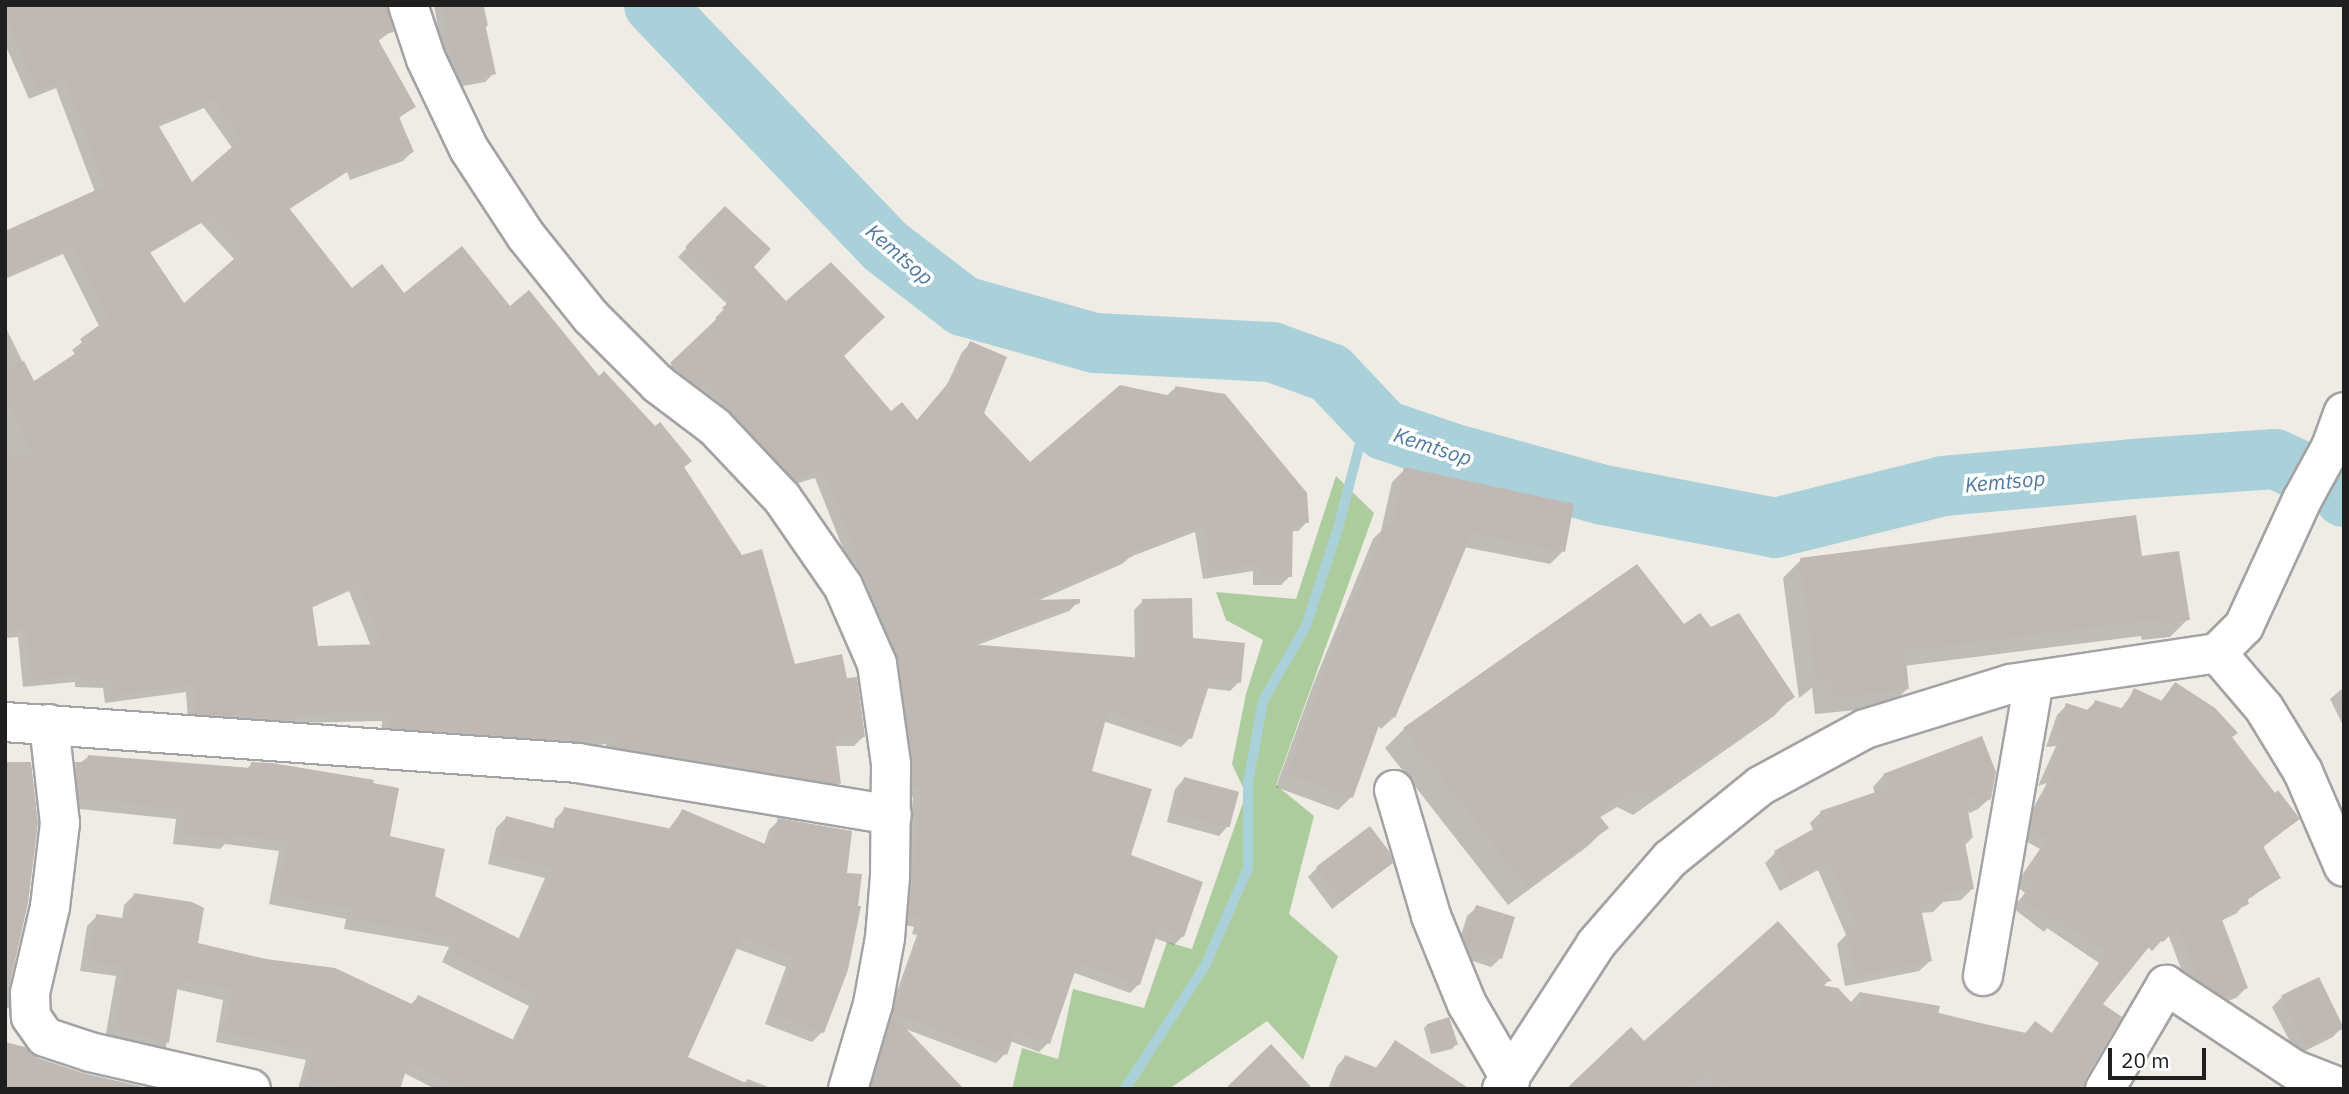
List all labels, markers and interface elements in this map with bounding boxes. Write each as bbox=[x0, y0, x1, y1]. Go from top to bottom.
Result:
water label: Kemtsop bbox=[861, 218, 939, 290]
water label: Kemtsop bbox=[1391, 422, 1475, 470]
water label: Kemtsop bbox=[1964, 465, 2046, 497]
scale bar bbox=[2111, 1034, 2209, 1078]
text: 20 m bbox=[2121, 1046, 2170, 1074]

